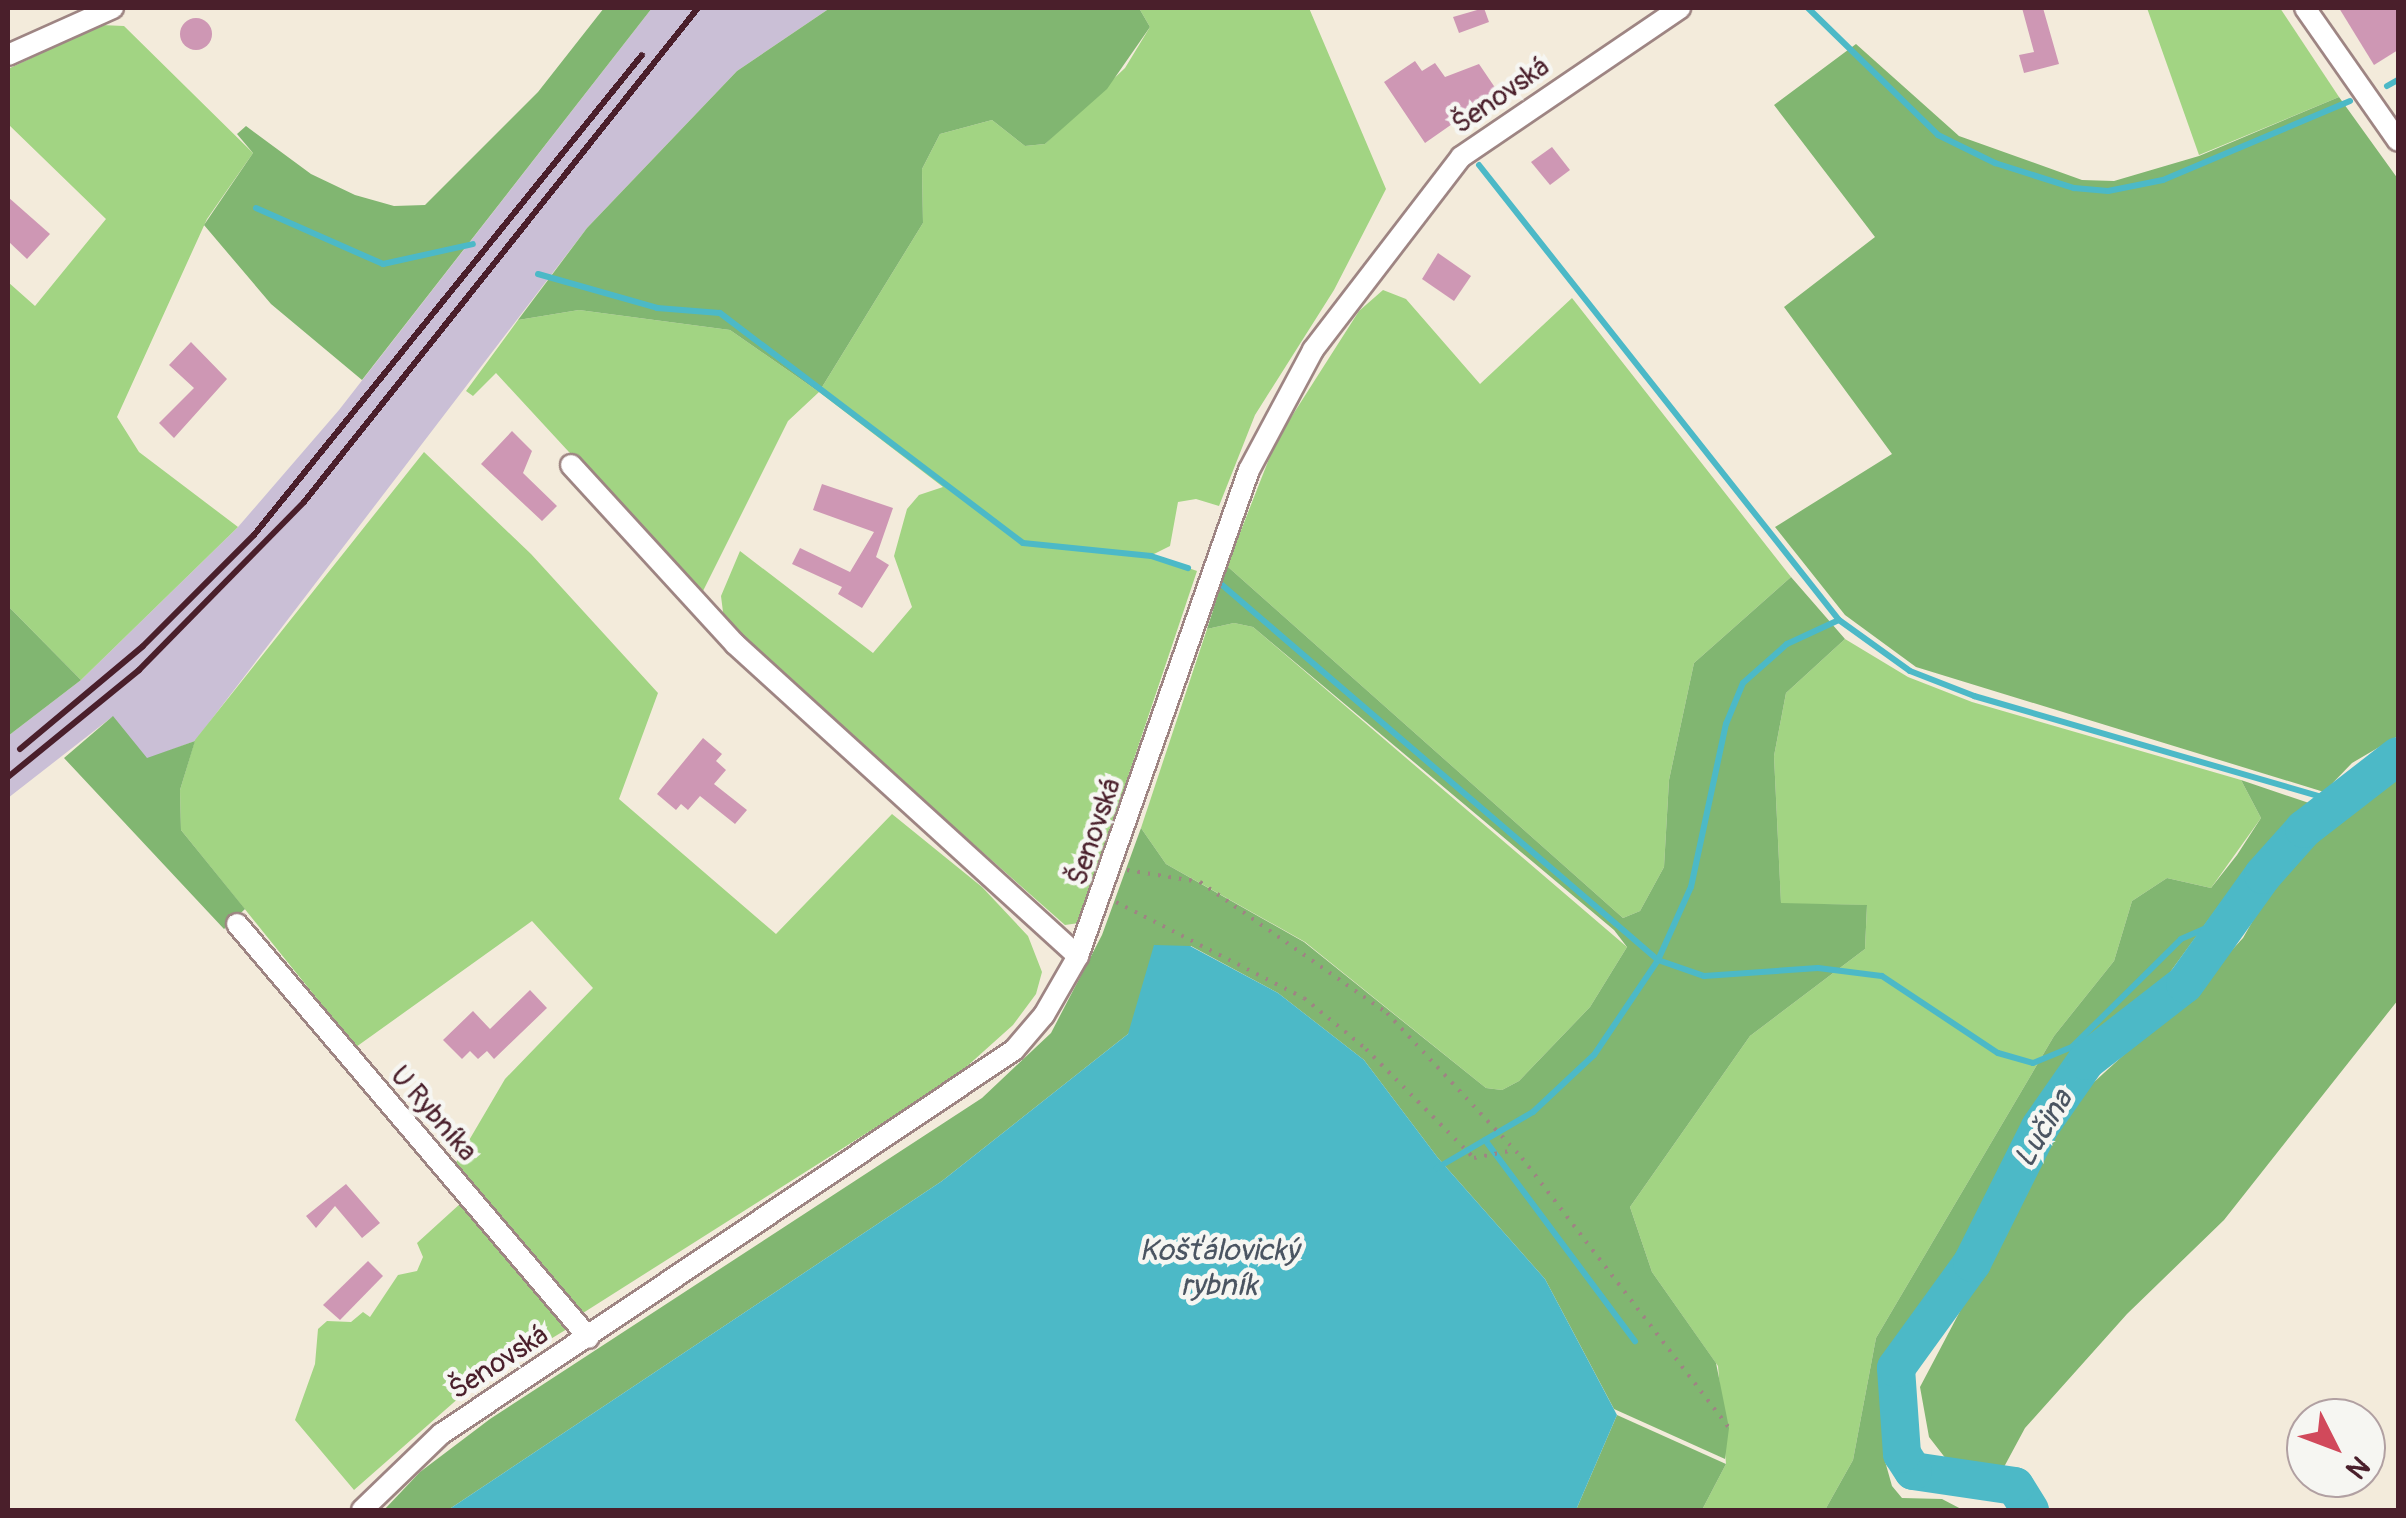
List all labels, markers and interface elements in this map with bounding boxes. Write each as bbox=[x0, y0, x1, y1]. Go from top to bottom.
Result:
street label: Šenovská bbox=[1446, 50, 1556, 142]
street label: Šenovská bbox=[1061, 774, 1129, 890]
street label: U Rybníka bbox=[383, 1060, 483, 1168]
water label: Lučina bbox=[2007, 1084, 2081, 1174]
water label: Košťálovický rybník bbox=[1139, 1233, 1299, 1304]
street label: Šenovská bbox=[443, 1319, 555, 1407]
north arrow bbox=[2286, 1398, 2386, 1498]
text: N bbox=[2338, 1448, 2377, 1486]

